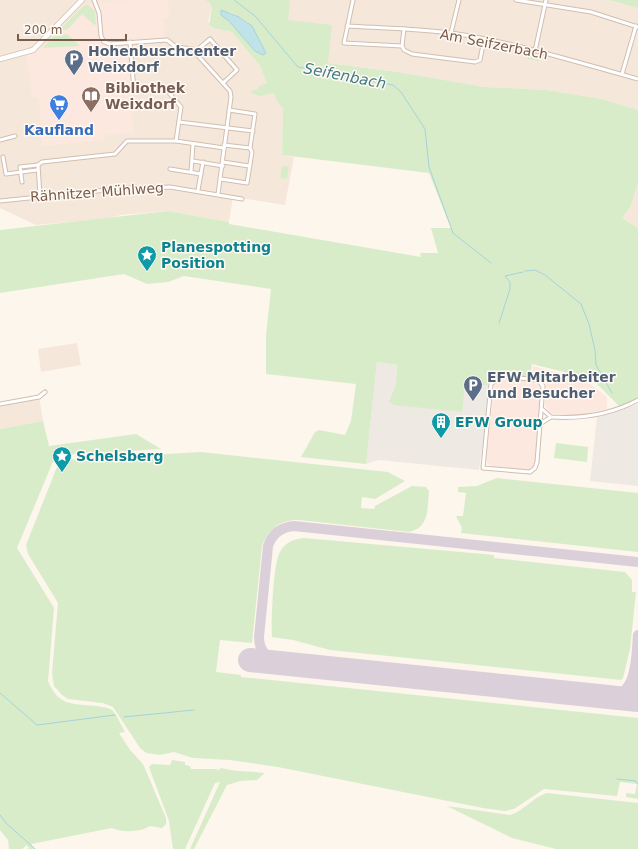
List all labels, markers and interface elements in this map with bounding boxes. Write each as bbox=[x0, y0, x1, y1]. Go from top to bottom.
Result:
scale bar bbox=[18, 16, 126, 42]
text: 200 m bbox=[24, 23, 62, 37]
street label: Am Seifzerbach bbox=[439, 26, 549, 62]
place label: Hohenbuschcenter Weixdorf bbox=[88, 43, 236, 75]
parking icon: Hohenbuschcenter Weixdorf bbox=[63, 48, 85, 76]
water label: Seifenbach bbox=[302, 59, 388, 93]
place label: Bibliothek Weixdorf bbox=[105, 80, 186, 112]
library icon: Bibliothek Weixdorf bbox=[80, 85, 102, 113]
supermarket icon: Kaufland bbox=[48, 93, 70, 121]
place label: Kaufland bbox=[24, 122, 94, 138]
street label: Rähnitzer Mühlweg bbox=[30, 179, 164, 205]
place label: Planespotting Position bbox=[161, 239, 271, 271]
place icon: Planespotting Position bbox=[136, 244, 158, 272]
place label: EFW Mitarbeiter und Besucher bbox=[487, 369, 616, 401]
parking icon: EFW Mitarbeiter und Besucher bbox=[462, 374, 484, 402]
building icon: EFW Group bbox=[430, 411, 452, 439]
place label: EFW Group bbox=[455, 414, 542, 430]
place icon: Schelsberg bbox=[51, 445, 73, 473]
place label: Schelsberg bbox=[76, 448, 163, 464]

